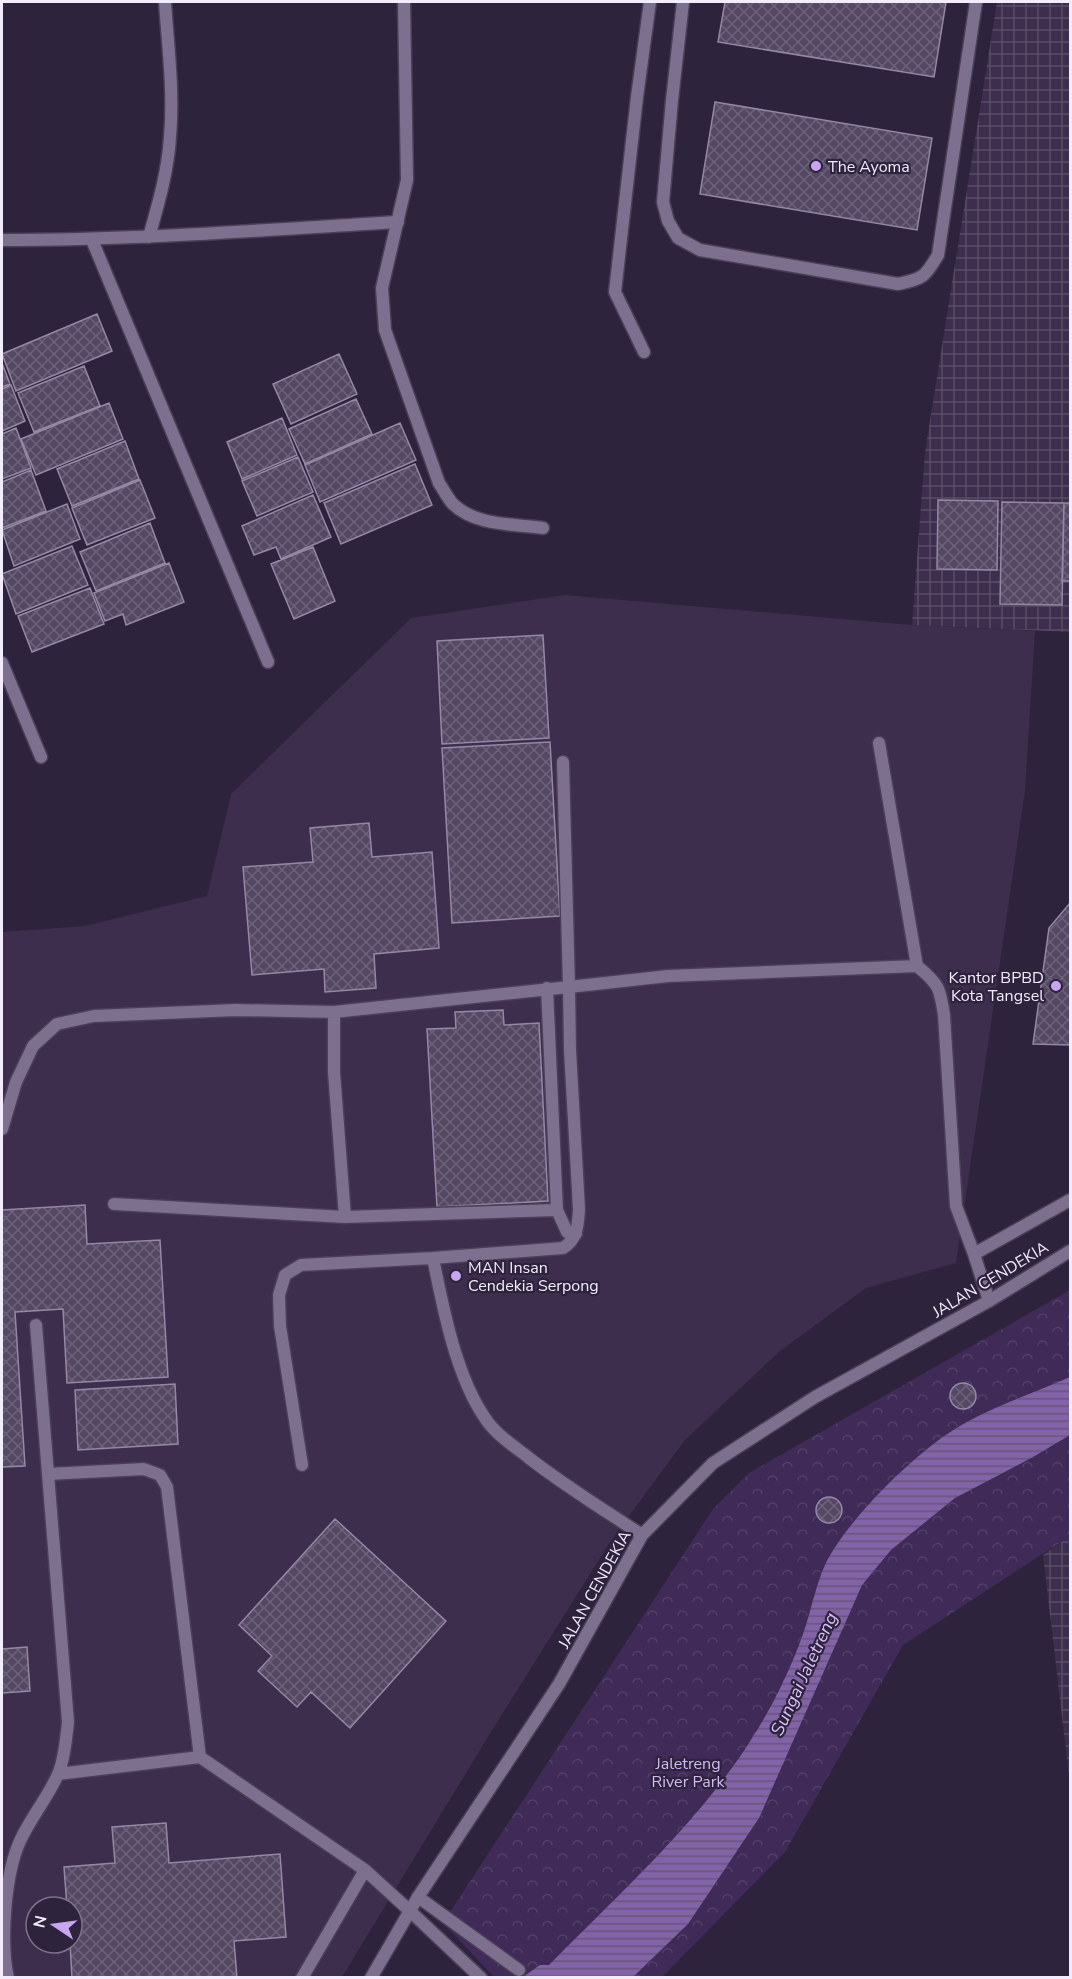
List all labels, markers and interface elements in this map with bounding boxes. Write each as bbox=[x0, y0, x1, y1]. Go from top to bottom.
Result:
place label: The Ayoma bbox=[828, 156, 910, 178]
marker: The Ayoma bbox=[809, 159, 823, 173]
place label: Kantor BPBD Kota Tangsel bbox=[949, 967, 1044, 1007]
marker: Kantor BPBD Kota Tangsel bbox=[1049, 979, 1063, 993]
street label: JALAN CENDEKIA bbox=[928, 1236, 1053, 1324]
place label: MAN Insan Cendekia Serpong bbox=[468, 1257, 599, 1297]
marker: MAN Insan Cendekia Serpong bbox=[449, 1269, 463, 1283]
street label: JALAN CENDEKIA bbox=[553, 1526, 637, 1653]
water label: Sungai Jaletreng bbox=[765, 1608, 843, 1740]
park label: Jaletreng River Park bbox=[652, 1753, 725, 1793]
north arrow bbox=[24, 1895, 84, 1955]
text: N bbox=[28, 1914, 52, 1930]

